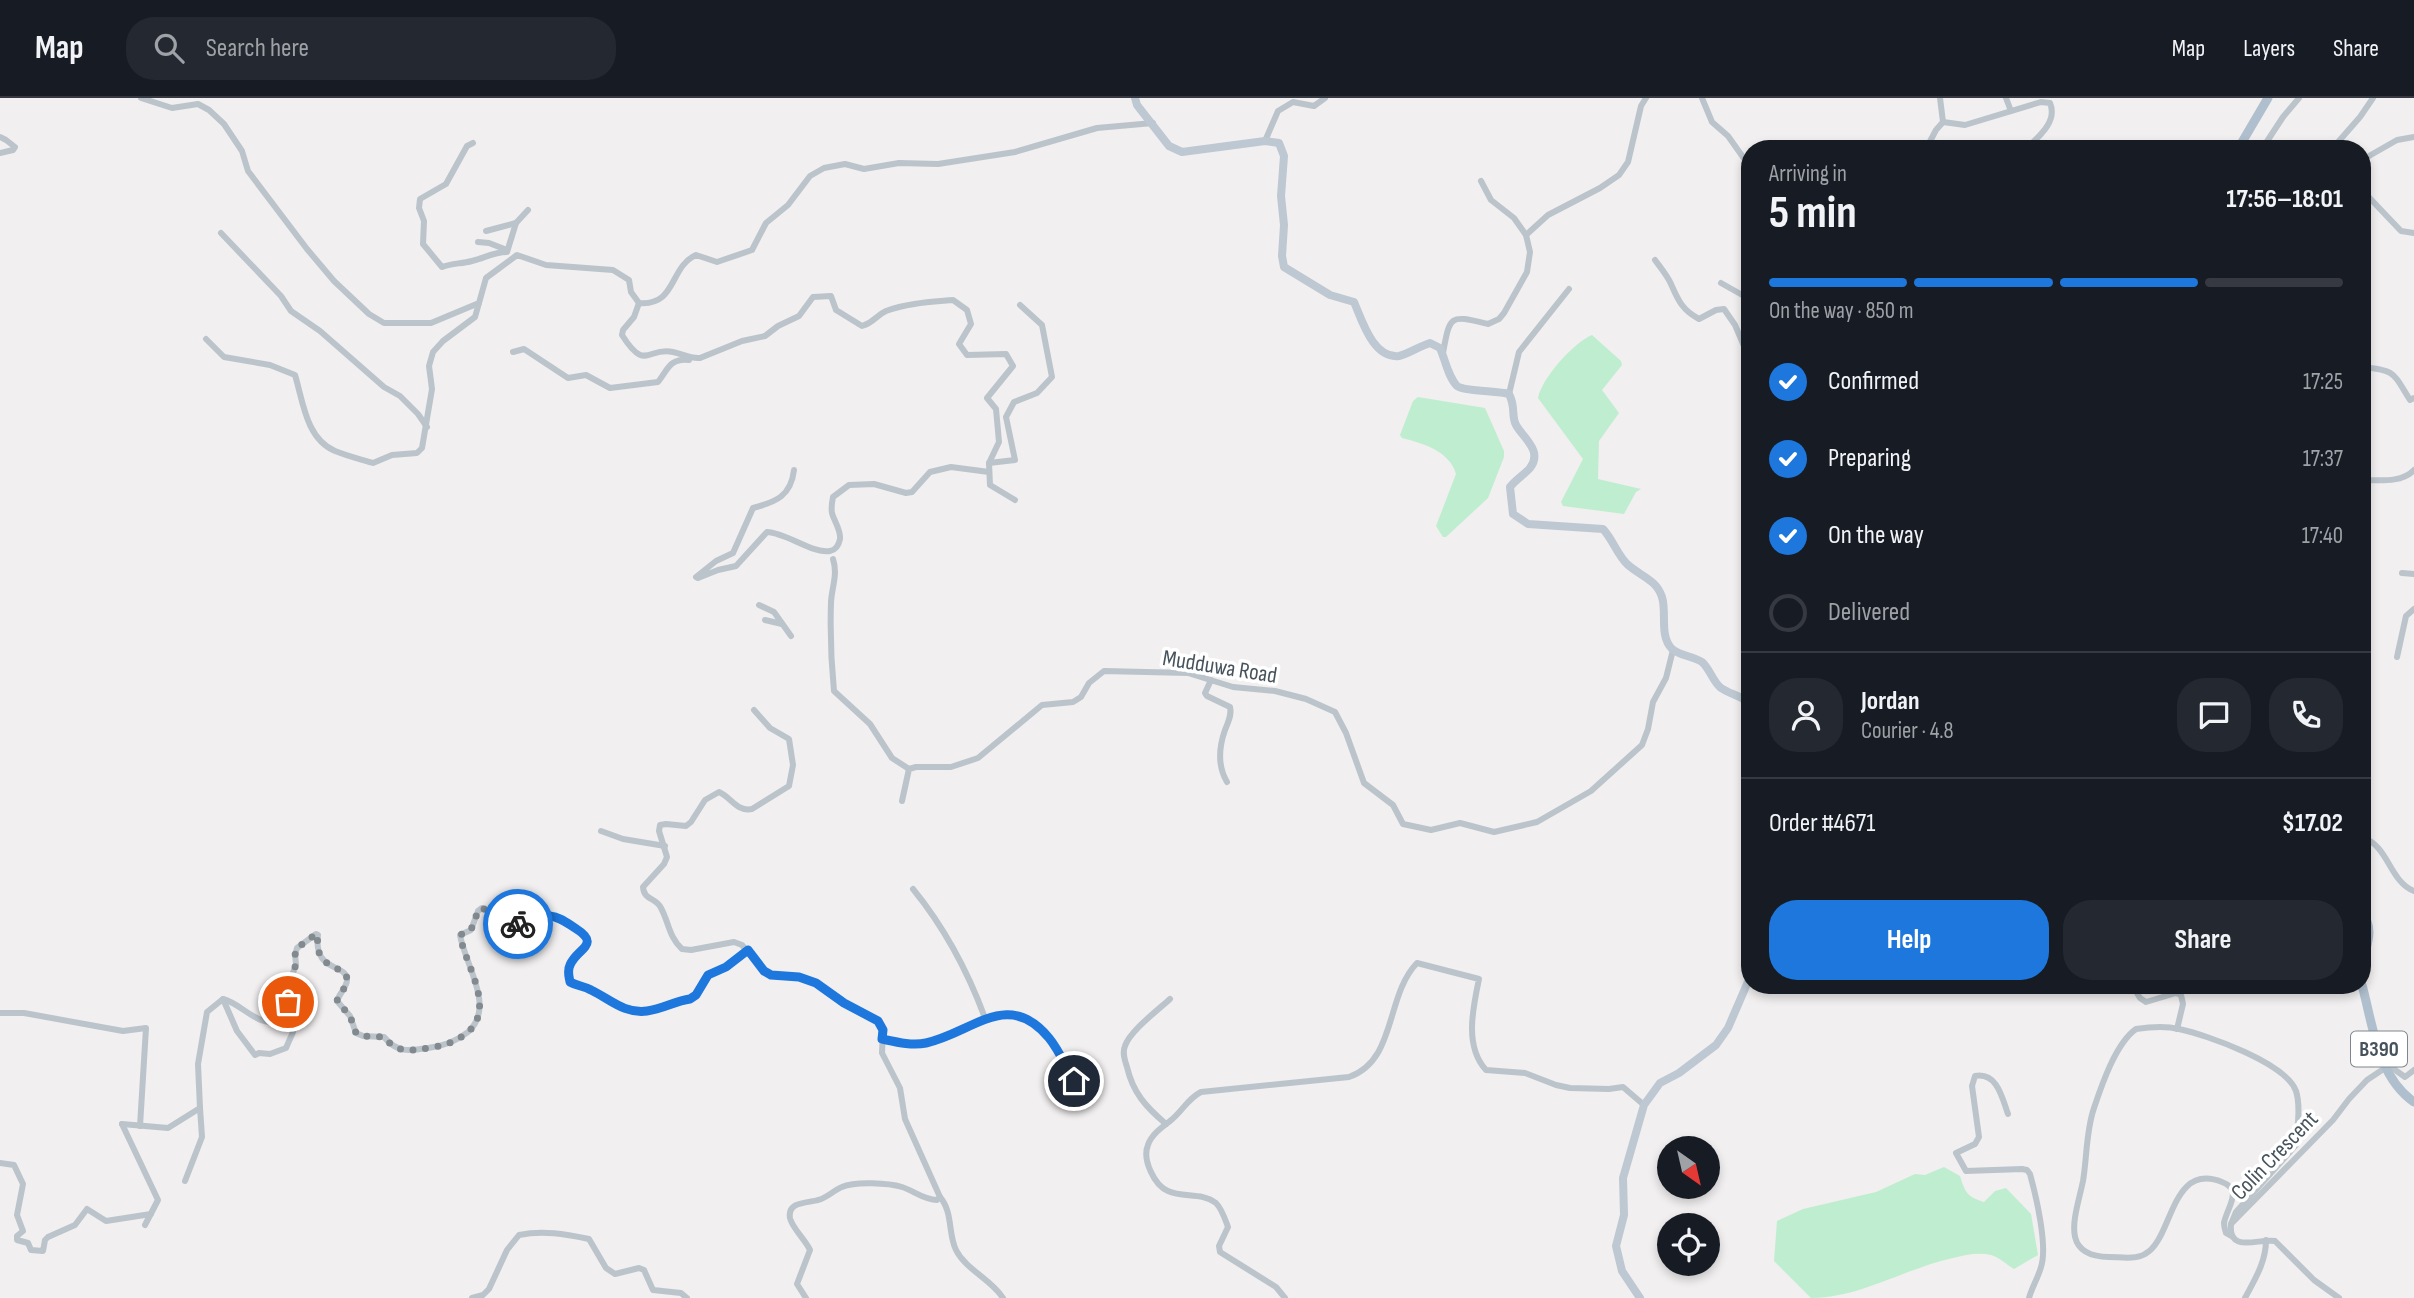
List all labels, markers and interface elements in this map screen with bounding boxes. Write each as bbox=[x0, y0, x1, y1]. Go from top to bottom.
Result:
search box bbox=[126, 17, 616, 80]
text: Map bbox=[35, 28, 84, 68]
icon: search bbox=[150, 29, 188, 67]
text: Search here bbox=[206, 33, 309, 64]
text: Map bbox=[2172, 34, 2205, 63]
text: Layers bbox=[2243, 34, 2295, 63]
text: Share bbox=[2333, 34, 2379, 63]
text: Arriving in bbox=[1769, 160, 1847, 188]
text: 17:56–18:01 bbox=[2226, 184, 2343, 215]
text: 5 min bbox=[1769, 186, 1857, 241]
text: On the way · 850 m bbox=[1769, 297, 1914, 325]
icon: check bbox=[1769, 363, 1807, 401]
text: Confirmed bbox=[1828, 366, 1919, 397]
text: 17:25 bbox=[2303, 368, 2343, 396]
icon: check bbox=[1769, 440, 1807, 478]
text: Preparing bbox=[1828, 443, 1911, 474]
text: 17:37 bbox=[2303, 445, 2343, 473]
icon: check bbox=[1769, 517, 1807, 555]
text: On the way bbox=[1828, 520, 1924, 551]
text: 17:40 bbox=[2302, 522, 2343, 550]
text: Delivered bbox=[1828, 597, 1910, 628]
street label: Mudduwa Road bbox=[1161, 644, 1279, 690]
button: person bbox=[1769, 678, 1843, 752]
button: chat bbox=[2177, 678, 2251, 752]
button: phone bbox=[2269, 678, 2343, 752]
text: Jordan bbox=[1861, 686, 1919, 717]
text: Courier · 4.8 bbox=[1861, 717, 1954, 745]
text: Order #4671 bbox=[1769, 808, 1875, 839]
text: $17.02 bbox=[2282, 808, 2343, 839]
courier bbox=[483, 889, 553, 959]
button: Help bbox=[1769, 900, 2049, 980]
button: Share bbox=[2063, 900, 2343, 980]
icon: bike bbox=[499, 905, 537, 943]
pin bbox=[258, 972, 318, 1032]
icon: bag bbox=[269, 983, 307, 1021]
road number: B390 bbox=[2351, 1032, 2407, 1066]
pin bbox=[1044, 1051, 1104, 1111]
icon: home bbox=[1055, 1062, 1093, 1100]
street label: Colin Crescent bbox=[2225, 1105, 2324, 1206]
north arrow bbox=[1657, 1136, 1720, 1199]
map controls bbox=[1657, 1136, 1720, 1276]
button: locate bbox=[1657, 1213, 1720, 1276]

